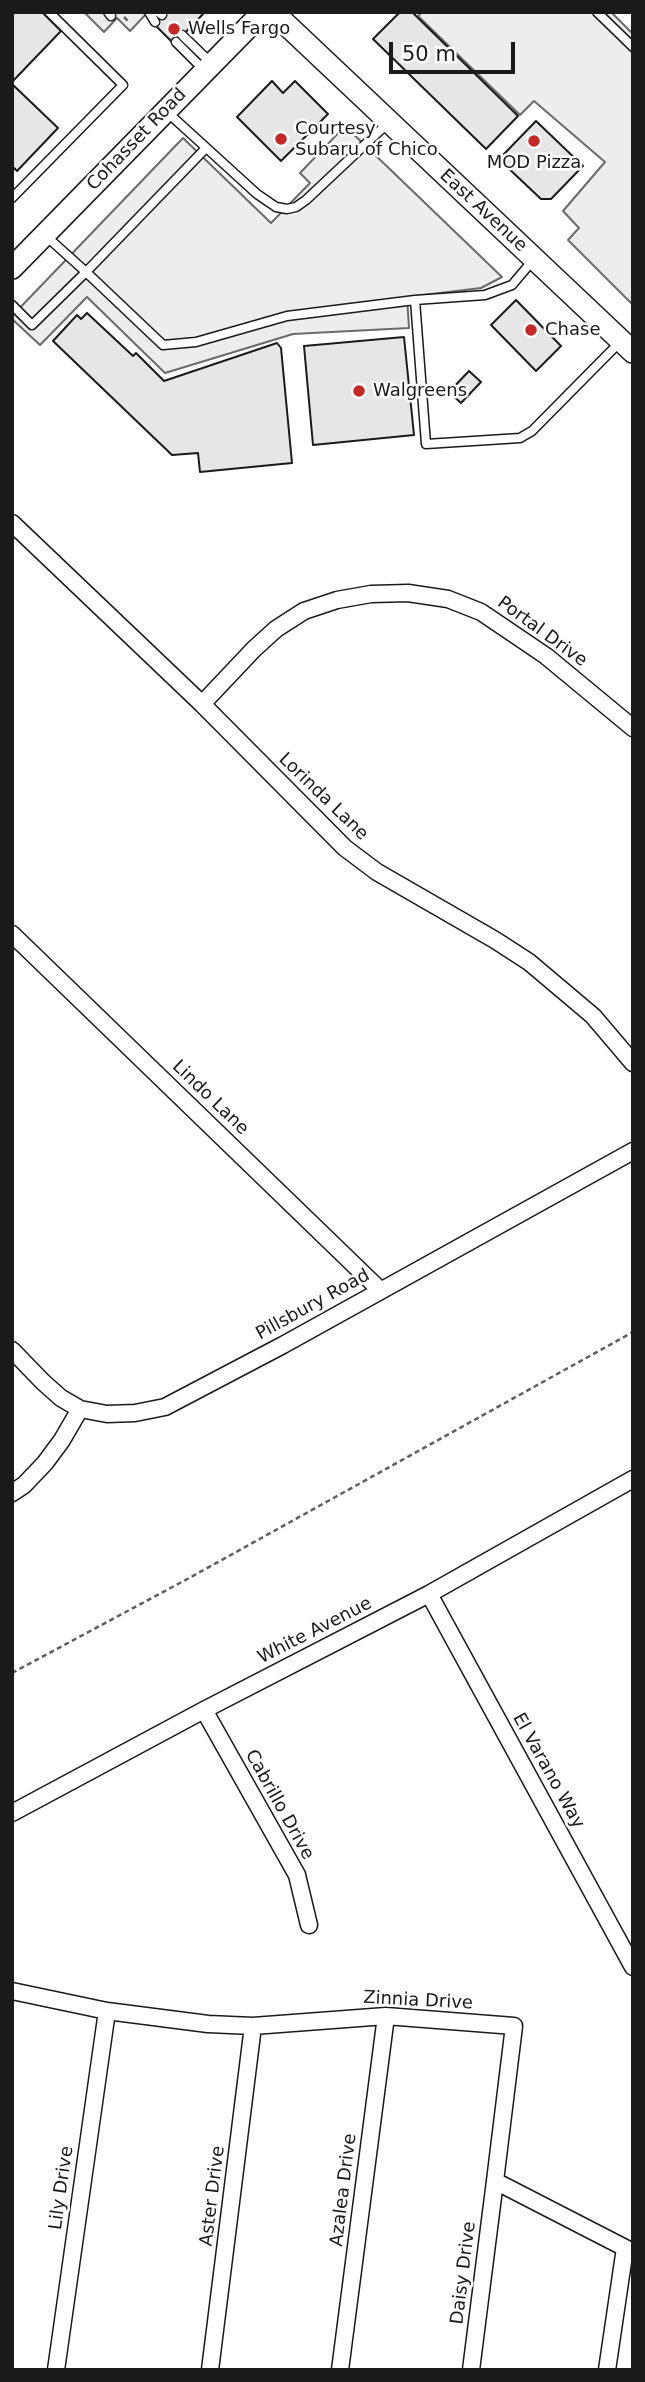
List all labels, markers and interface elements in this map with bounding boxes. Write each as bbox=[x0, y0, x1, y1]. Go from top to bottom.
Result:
place label: Wells Fargo bbox=[188, 18, 290, 40]
marker: Wells Fargo bbox=[166, 21, 182, 37]
scale bar bbox=[393, 28, 519, 72]
text: 50 m bbox=[402, 42, 456, 66]
street label: Cohasset Road bbox=[83, 84, 191, 196]
place label: Courtesy Subaru of Chico bbox=[295, 118, 438, 160]
marker: Courtesy Subaru of Chico bbox=[273, 131, 289, 147]
marker: MOD Pizza bbox=[526, 133, 542, 149]
place label: MOD Pizza bbox=[487, 152, 581, 174]
street label: East Avenue bbox=[435, 165, 531, 257]
place label: Chase bbox=[545, 319, 600, 341]
marker: Chase bbox=[523, 322, 539, 338]
place label: Walgreens bbox=[373, 380, 467, 402]
marker: Walgreens bbox=[351, 383, 367, 399]
street label: Portal Drive bbox=[493, 592, 591, 672]
street label: Lorinda Lane bbox=[274, 749, 372, 845]
street label: Lindo Lane bbox=[167, 1056, 253, 1140]
street label: Pillsbury Road bbox=[252, 1265, 374, 1345]
street label: White Avenue bbox=[254, 1593, 376, 1669]
street label: El Varano Way bbox=[507, 1709, 589, 1833]
street label: Cabrillo Drive bbox=[240, 1746, 318, 1864]
street label: Zinnia Drive bbox=[363, 1987, 473, 2015]
street label: Azalea Drive bbox=[326, 2132, 362, 2248]
street label: Lily Drive bbox=[45, 2145, 79, 2231]
street label: Aster Drive bbox=[196, 2145, 230, 2247]
street label: Daisy Drive bbox=[447, 2220, 481, 2326]

